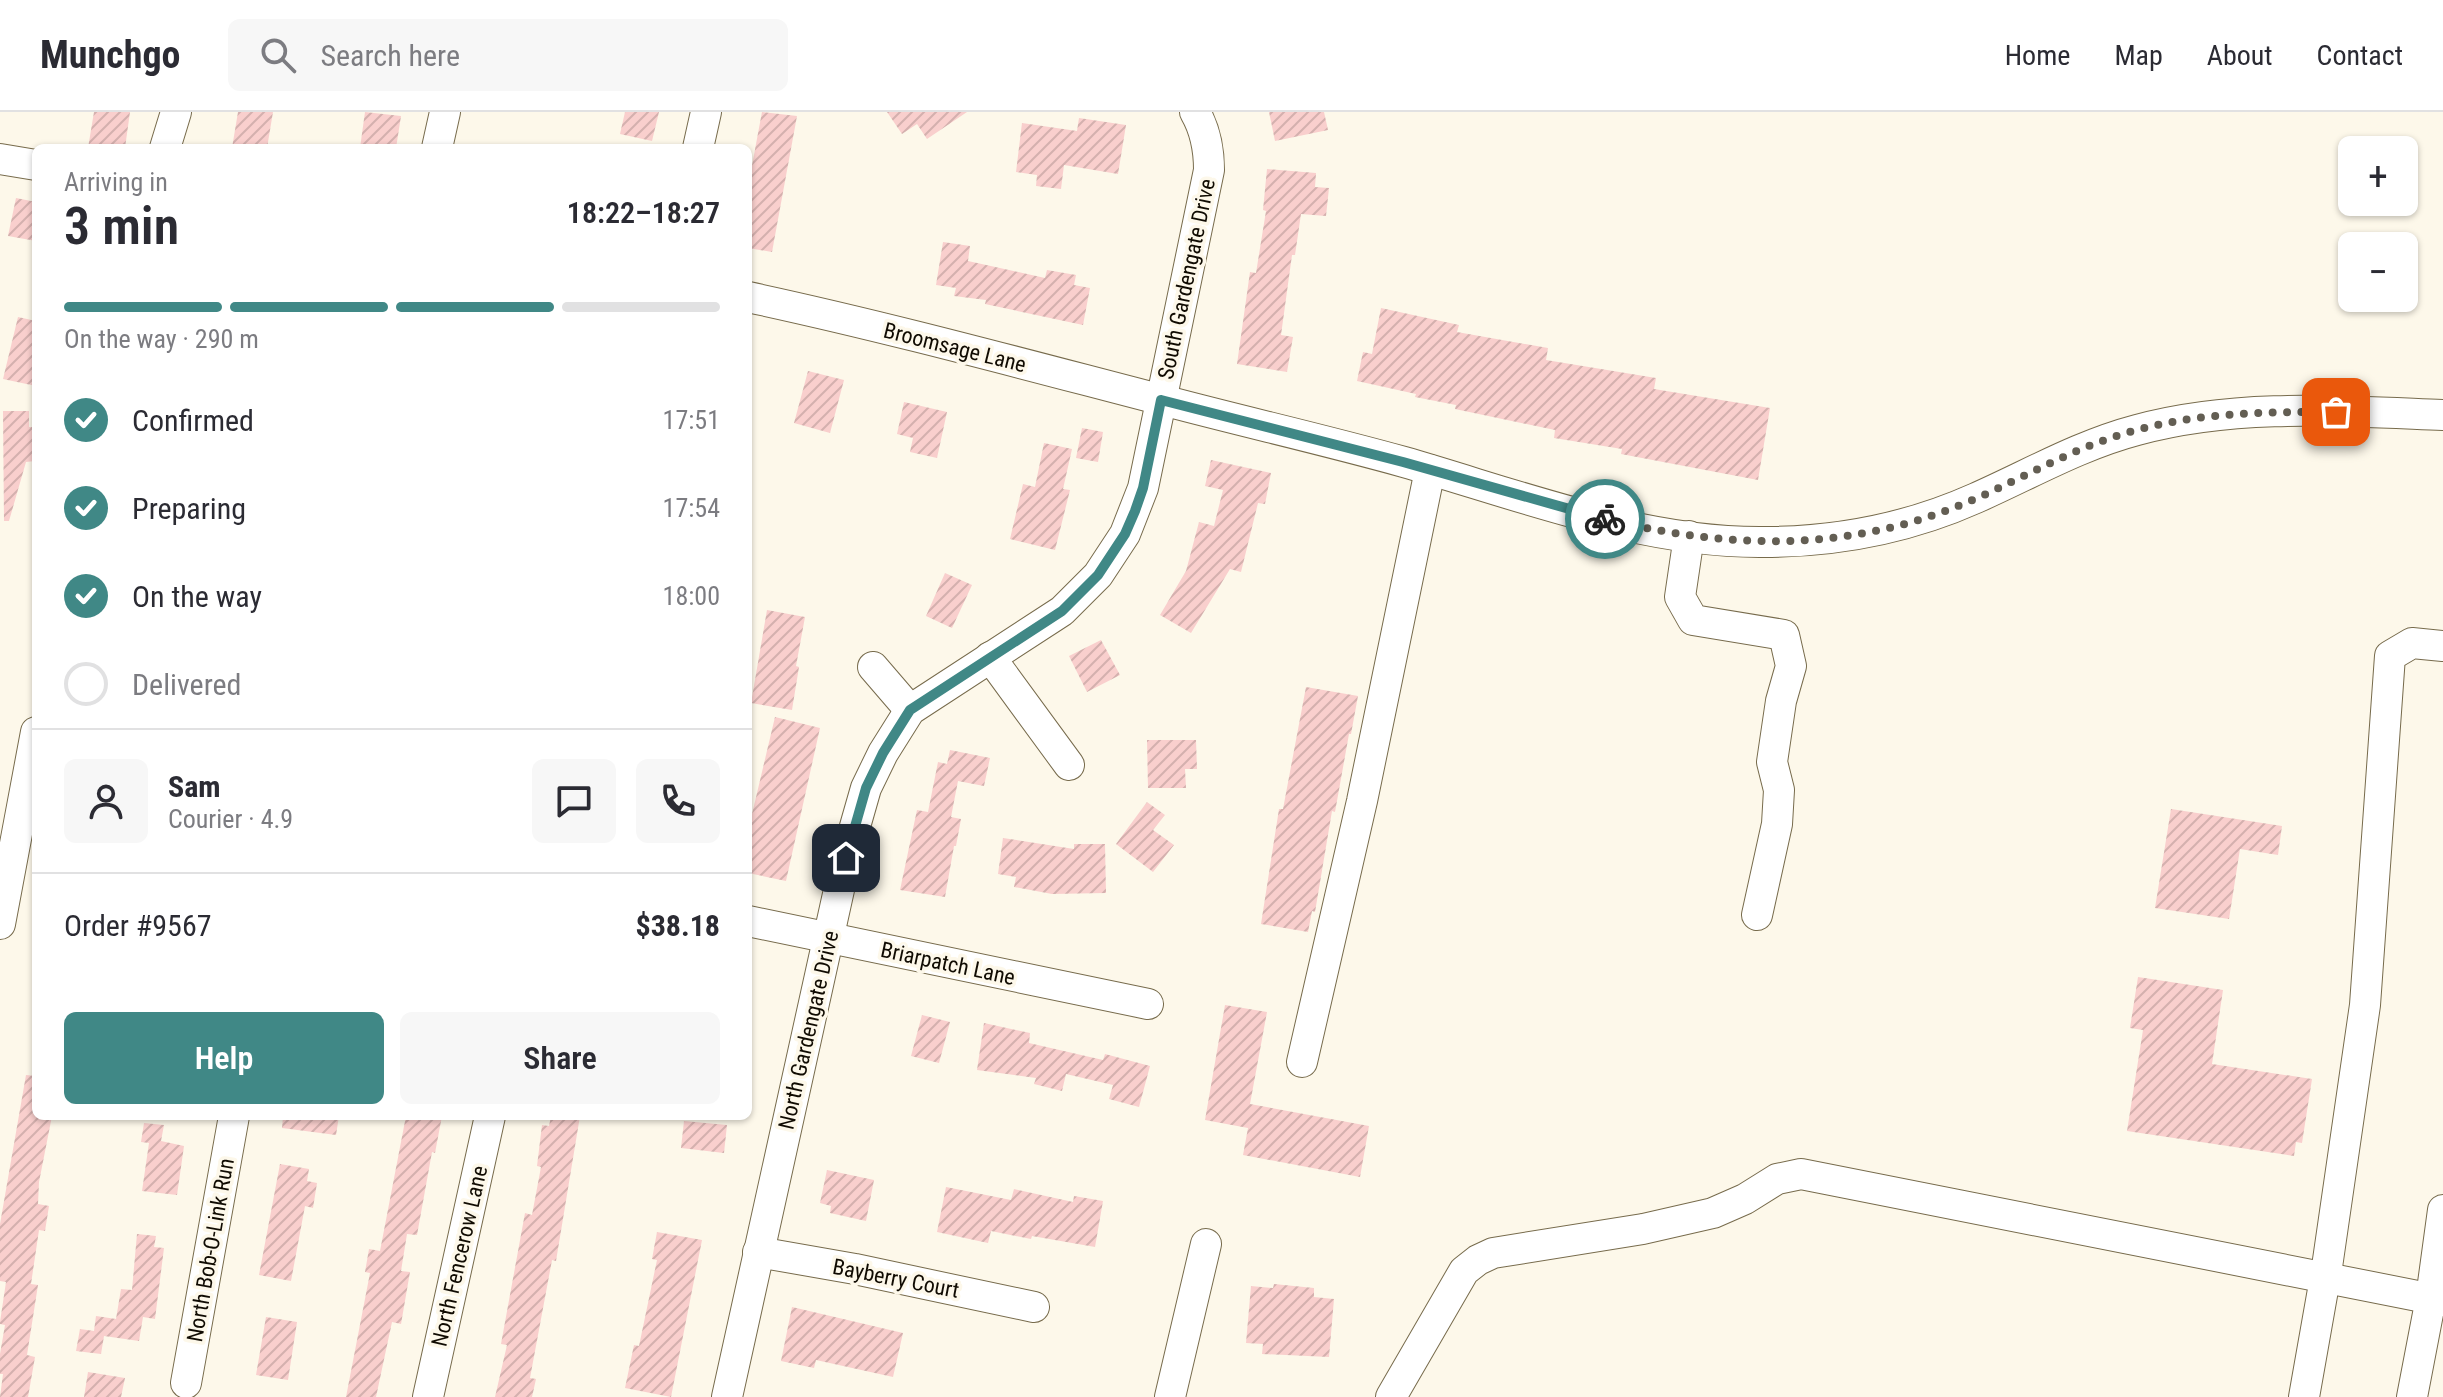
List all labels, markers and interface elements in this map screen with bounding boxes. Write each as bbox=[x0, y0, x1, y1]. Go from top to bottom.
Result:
search box bbox=[228, 19, 788, 91]
text: Munchgo bbox=[40, 33, 180, 77]
icon: search bbox=[256, 33, 300, 77]
text: Search here bbox=[320, 38, 460, 73]
text: Home bbox=[2005, 39, 2070, 72]
text: Map bbox=[2114, 39, 2163, 72]
text: About bbox=[2207, 39, 2273, 72]
text: Contact bbox=[2317, 39, 2403, 72]
map controls bbox=[2338, 136, 2418, 312]
button: + bbox=[2338, 136, 2418, 216]
text: Arriving in bbox=[64, 167, 168, 197]
street label: South Gardengate Drive bbox=[1153, 177, 1220, 382]
text: 18:22–18:27 bbox=[567, 195, 720, 230]
text: 3 min bbox=[64, 196, 179, 257]
button: − bbox=[2338, 232, 2418, 312]
street label: Broomsage Lane bbox=[881, 318, 1029, 377]
text: On the way · 290 m bbox=[64, 324, 259, 354]
pin bbox=[2302, 378, 2370, 446]
icon: bag bbox=[2314, 390, 2358, 434]
icon: check bbox=[64, 398, 108, 442]
text: Confirmed bbox=[132, 403, 254, 438]
text: 17:51 bbox=[663, 405, 720, 435]
courier bbox=[1565, 479, 1645, 559]
icon: check bbox=[64, 486, 108, 530]
text: Preparing bbox=[132, 491, 246, 526]
text: 17:54 bbox=[663, 493, 720, 523]
icon: bike bbox=[1583, 497, 1627, 541]
icon: check bbox=[64, 574, 108, 618]
text: On the way bbox=[132, 579, 262, 614]
text: 18:00 bbox=[663, 581, 720, 611]
text: Delivered bbox=[132, 667, 241, 702]
button: person bbox=[64, 759, 148, 843]
button: chat bbox=[532, 759, 616, 843]
button: phone bbox=[636, 759, 720, 843]
text: Sam bbox=[168, 769, 221, 804]
text: Courier · 4.9 bbox=[168, 804, 293, 834]
pin bbox=[812, 824, 880, 892]
icon: home bbox=[824, 836, 868, 880]
text: Order #9567 bbox=[64, 908, 212, 943]
text: $38.18 bbox=[635, 908, 720, 943]
street label: North Gardengate Drive bbox=[773, 928, 844, 1132]
street label: Briarpatch Lane bbox=[878, 937, 1017, 990]
button: Help bbox=[64, 1012, 384, 1104]
button: Share bbox=[400, 1012, 720, 1104]
street label: North Bob-O-Link Run bbox=[182, 1156, 239, 1344]
street label: North Fencerow Lane bbox=[427, 1163, 492, 1349]
street label: Bayberry Court bbox=[830, 1254, 961, 1303]

